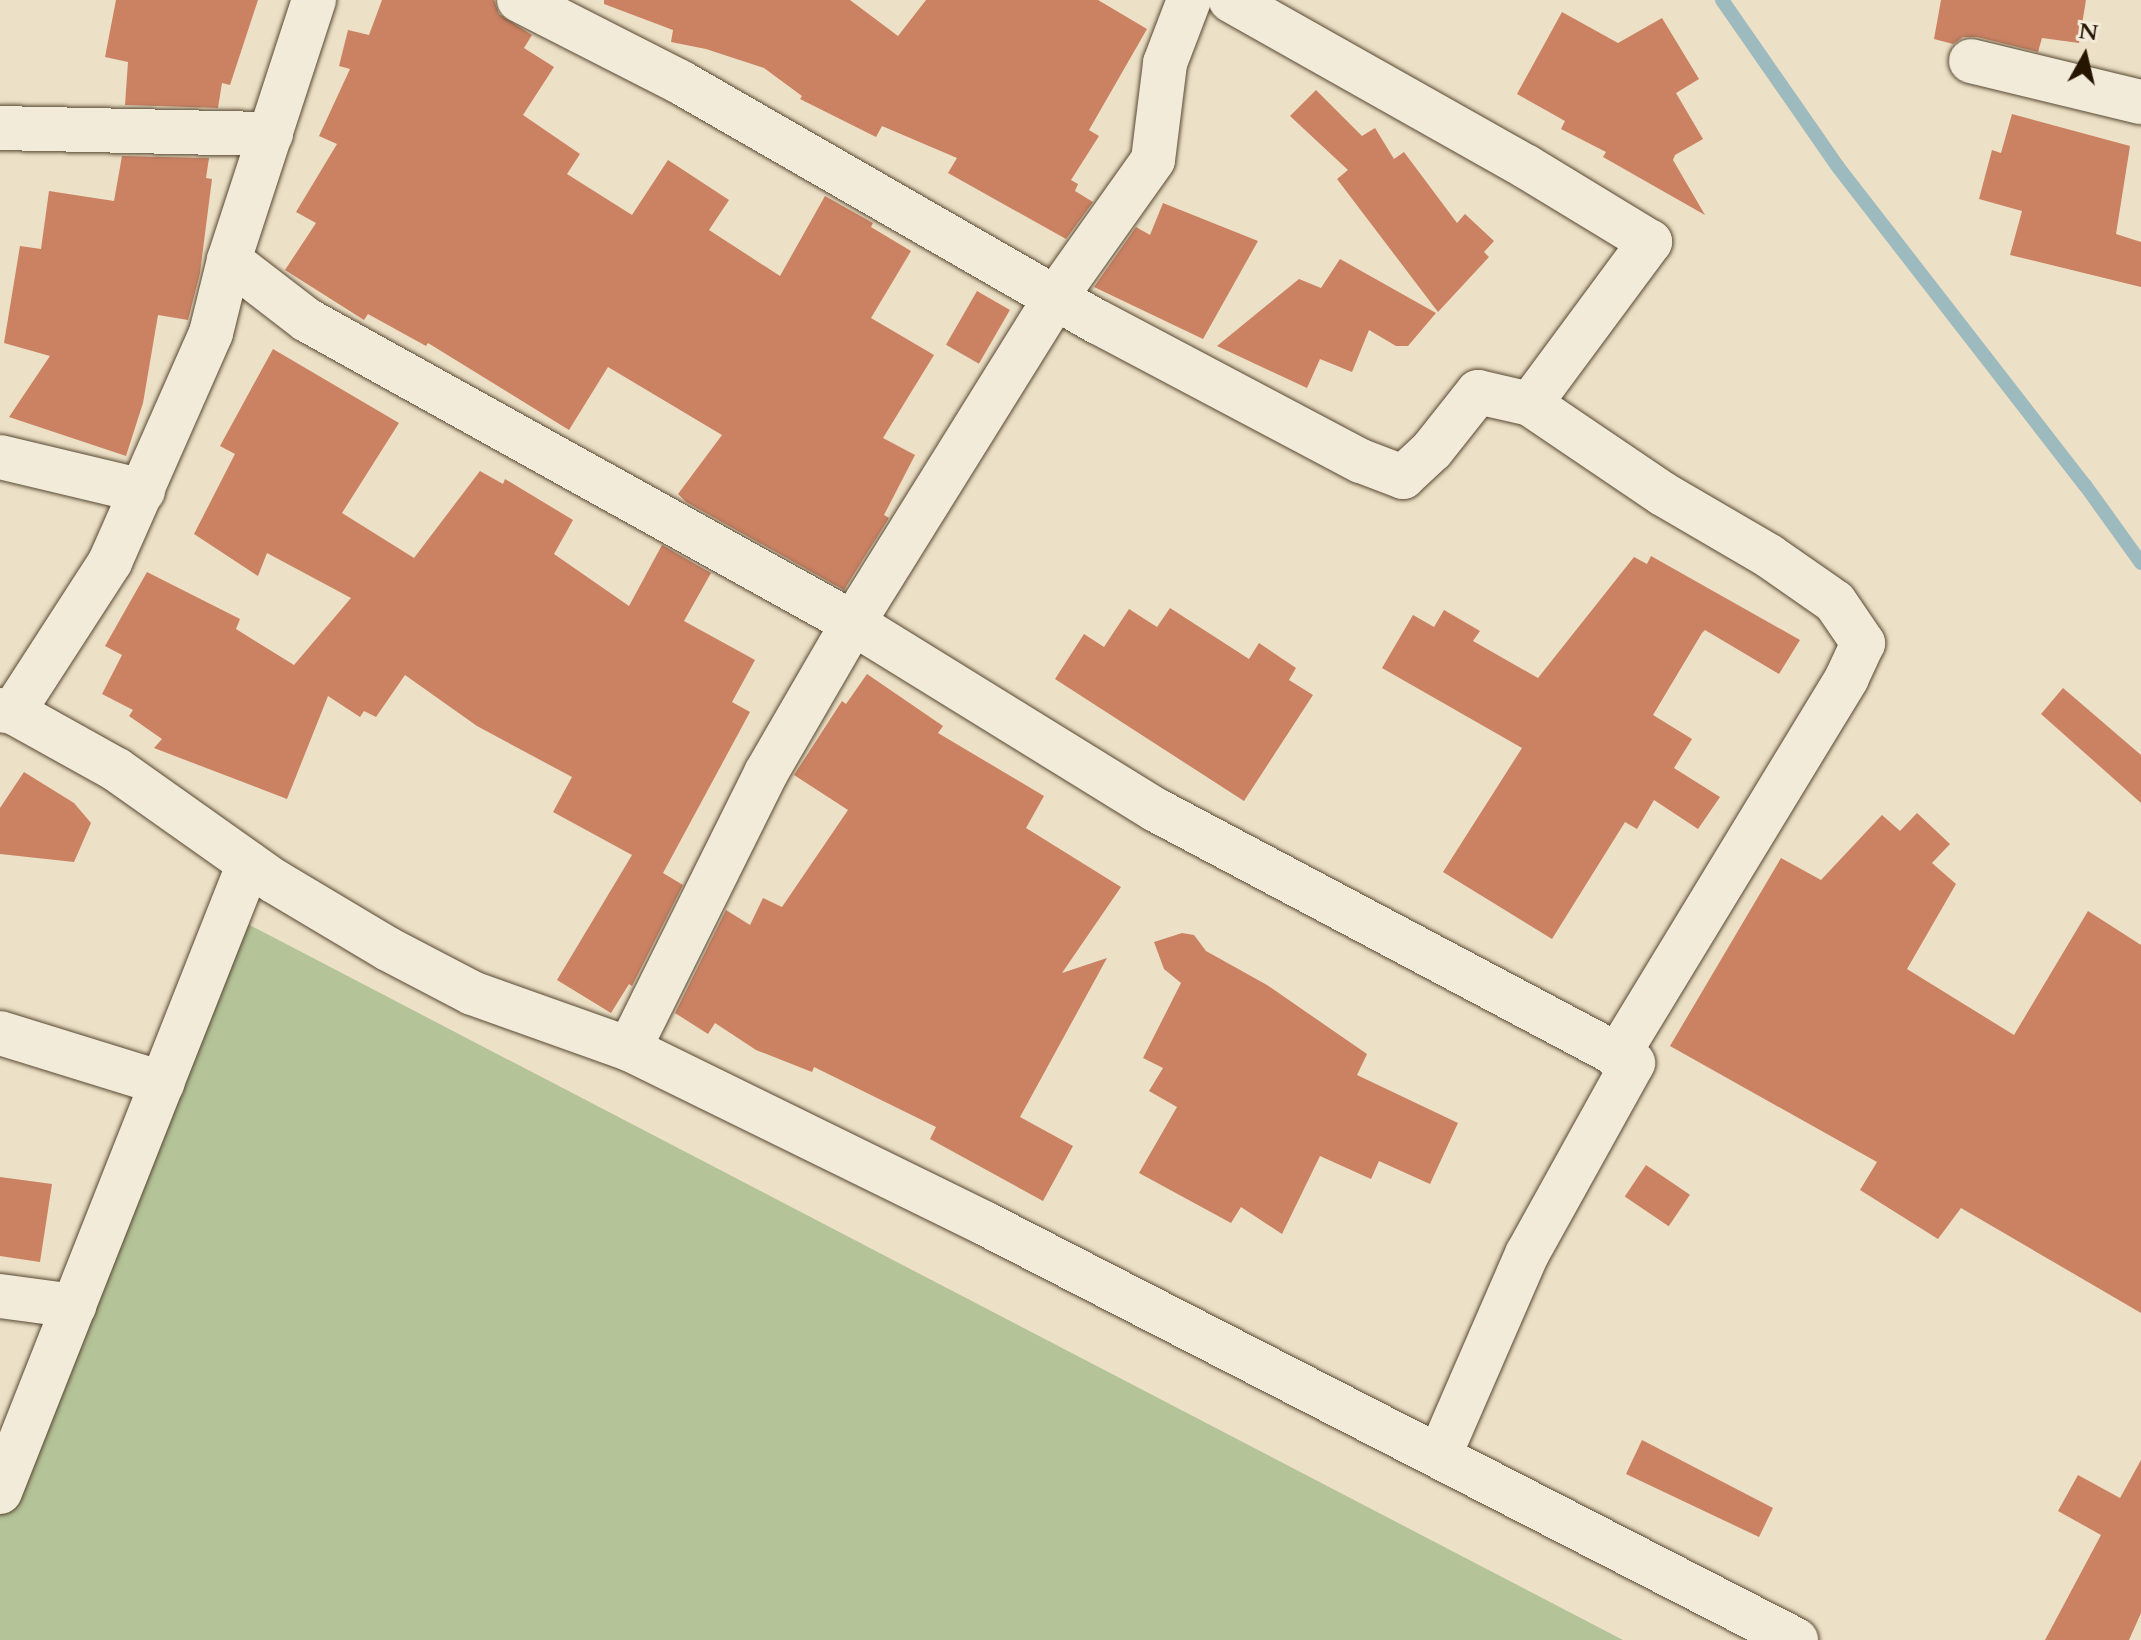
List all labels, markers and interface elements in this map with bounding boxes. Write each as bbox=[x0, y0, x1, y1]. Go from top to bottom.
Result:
north arrow bbox=[2045, 16, 2125, 96]
text: N bbox=[2077, 16, 2100, 48]

